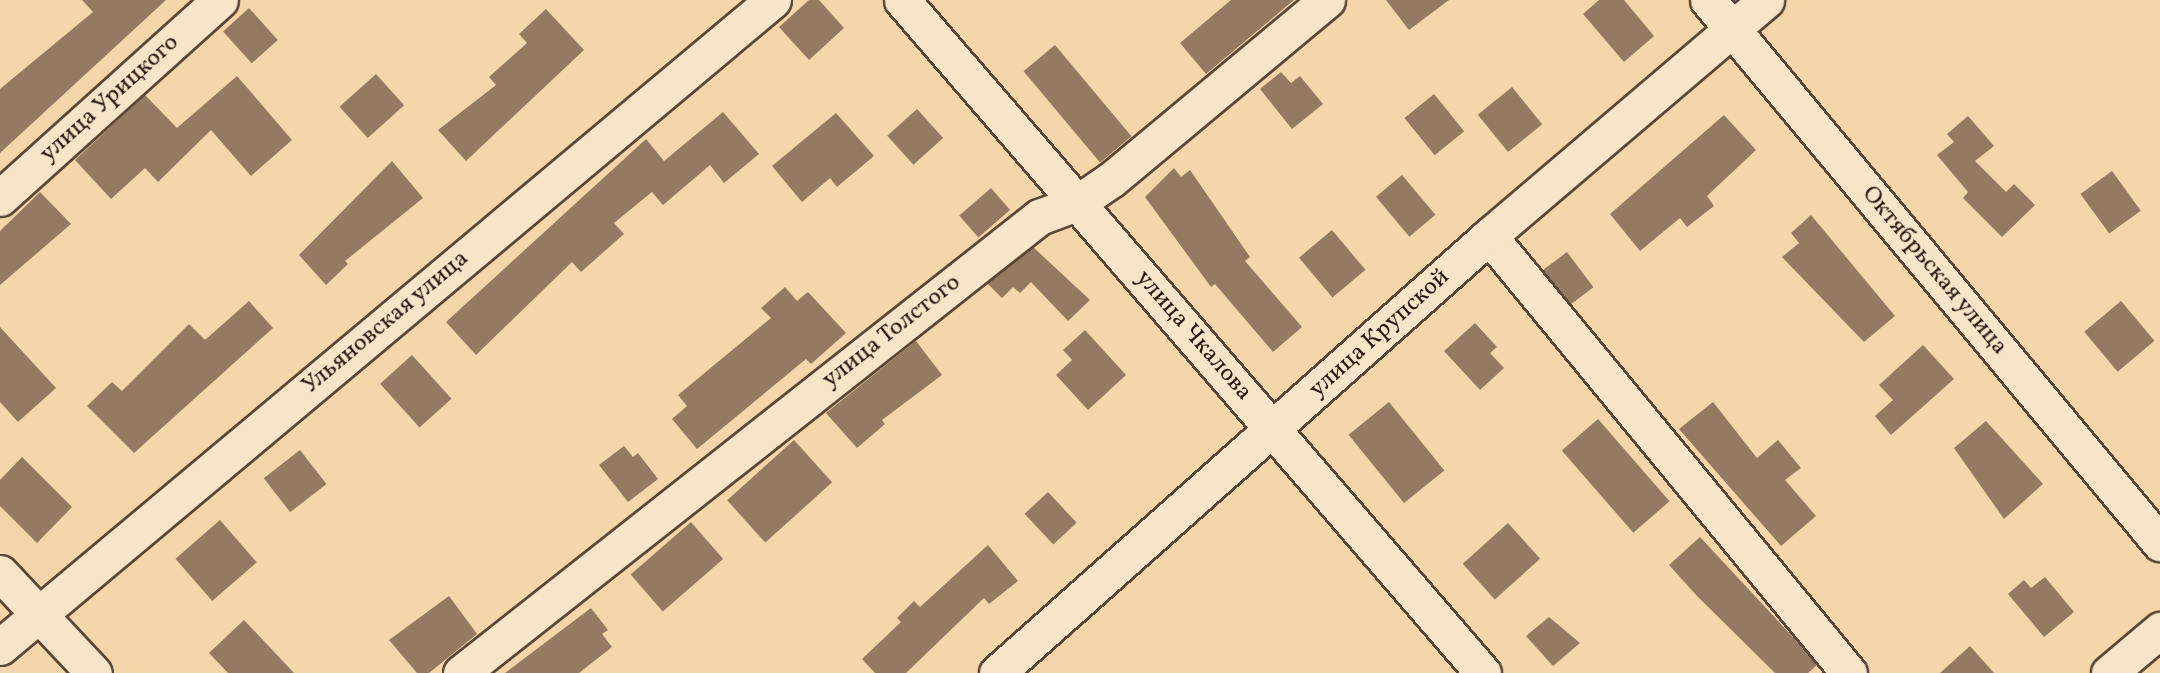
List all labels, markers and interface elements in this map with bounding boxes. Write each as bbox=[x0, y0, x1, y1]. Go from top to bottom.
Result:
street label: улица Урицкого bbox=[35, 29, 185, 169]
street label: Октябрьская улица bbox=[1855, 180, 2013, 362]
street label: Ульяновская улица bbox=[297, 245, 475, 401]
street label: улица Крупской bbox=[1304, 263, 1456, 405]
street label: улица Чкалова bbox=[1129, 265, 1257, 407]
street label: улица Толстого bbox=[817, 269, 967, 395]

